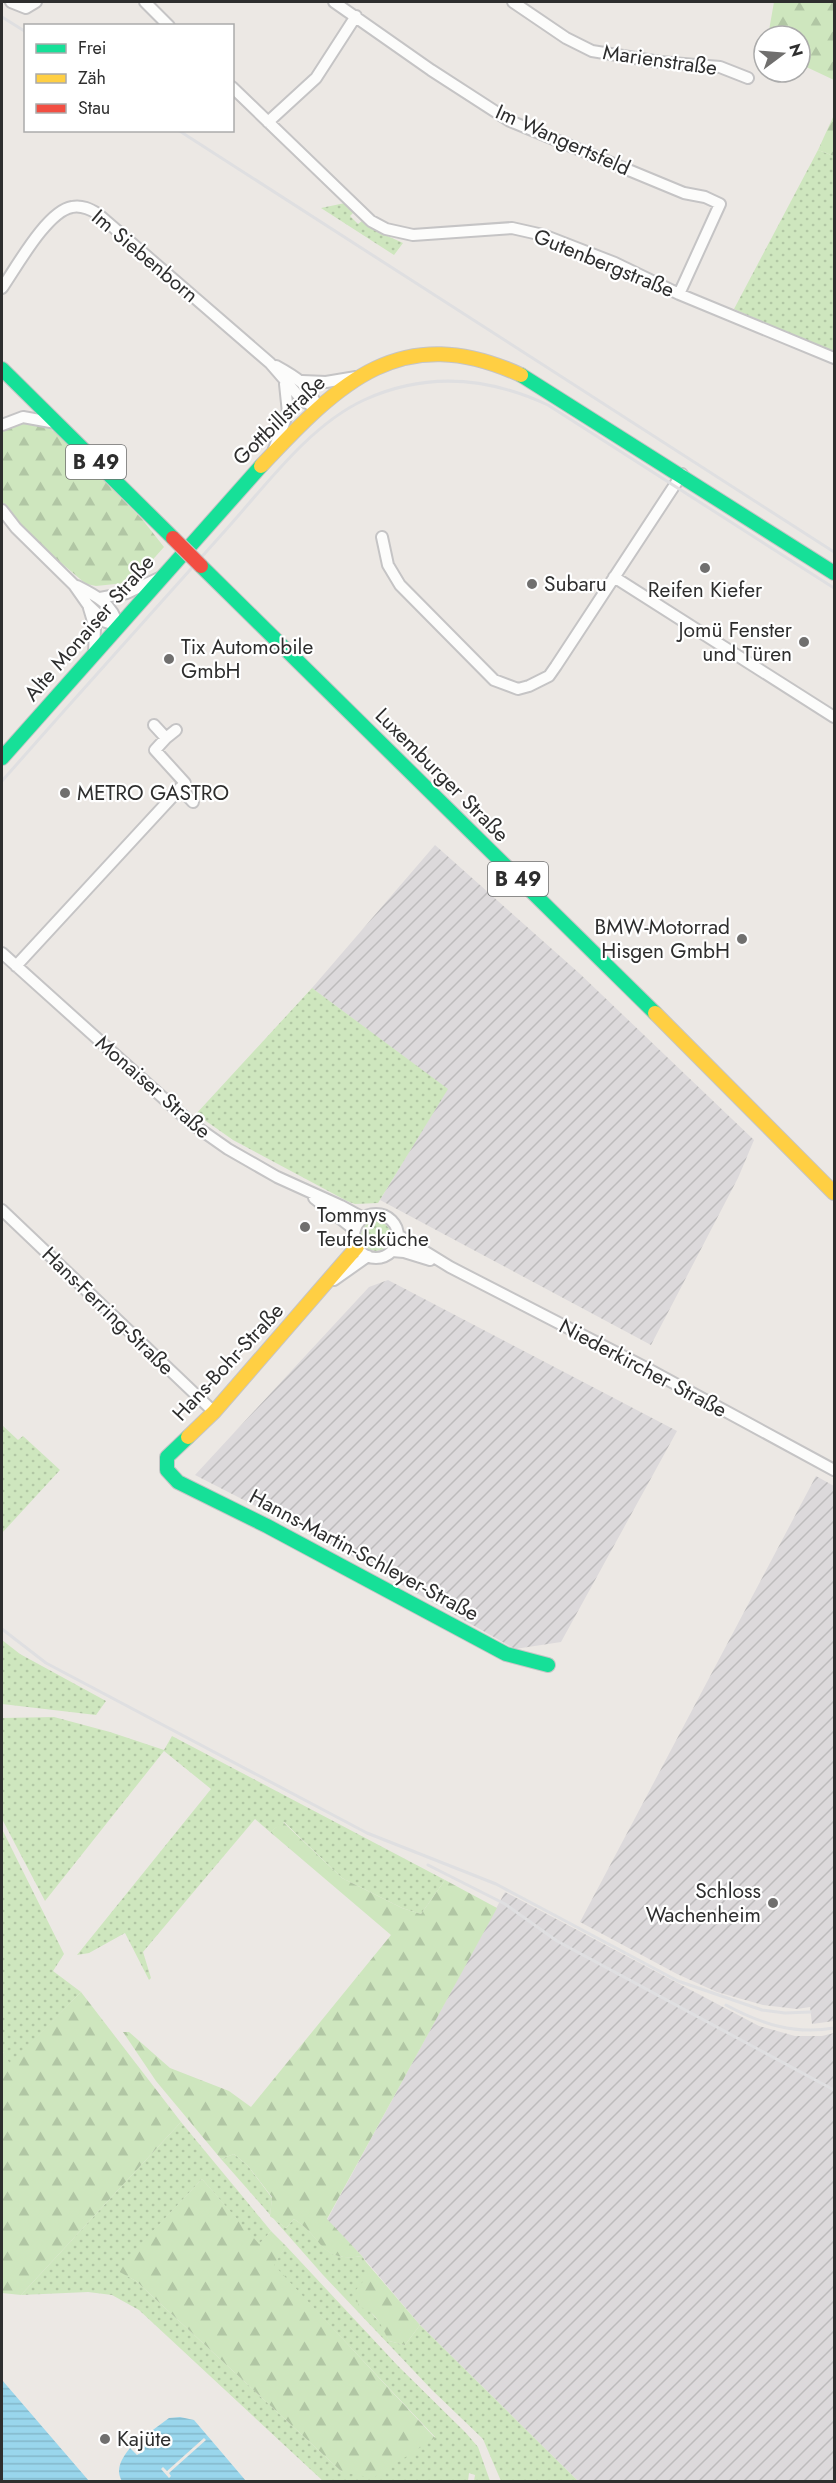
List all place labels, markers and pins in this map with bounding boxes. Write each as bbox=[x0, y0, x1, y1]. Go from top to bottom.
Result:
marker: Reifen Kiefer bbox=[698, 561, 712, 575]
place label: Subaru bbox=[544, 569, 607, 599]
place label: Reifen Kiefer bbox=[648, 575, 763, 605]
marker: Subaru bbox=[525, 577, 539, 591]
place label: Jomü Fenster und Türen bbox=[676, 615, 793, 669]
place label: Tix Automobile GmbH bbox=[181, 632, 313, 686]
marker: Jomü Fenster und Türen bbox=[797, 635, 811, 649]
marker: Tix Automobile GmbH bbox=[162, 652, 176, 666]
place label: METRO GASTRO bbox=[77, 778, 229, 808]
marker: METRO GASTRO bbox=[58, 786, 72, 800]
place label: BMW-Motorrad Hisgen GmbH bbox=[595, 912, 730, 966]
marker: BMW-Motorrad Hisgen GmbH bbox=[735, 932, 749, 946]
place label: Tommys Teufelsküche bbox=[317, 1200, 429, 1254]
marker: Tommys Teufelsküche bbox=[298, 1220, 312, 1234]
place label: Schloss Wachenheim bbox=[646, 1876, 761, 1930]
marker: Schloss Wachenheim bbox=[766, 1896, 780, 1910]
place label: Kajüte bbox=[117, 2424, 171, 2454]
marker: Kajüte bbox=[98, 2432, 112, 2446]

